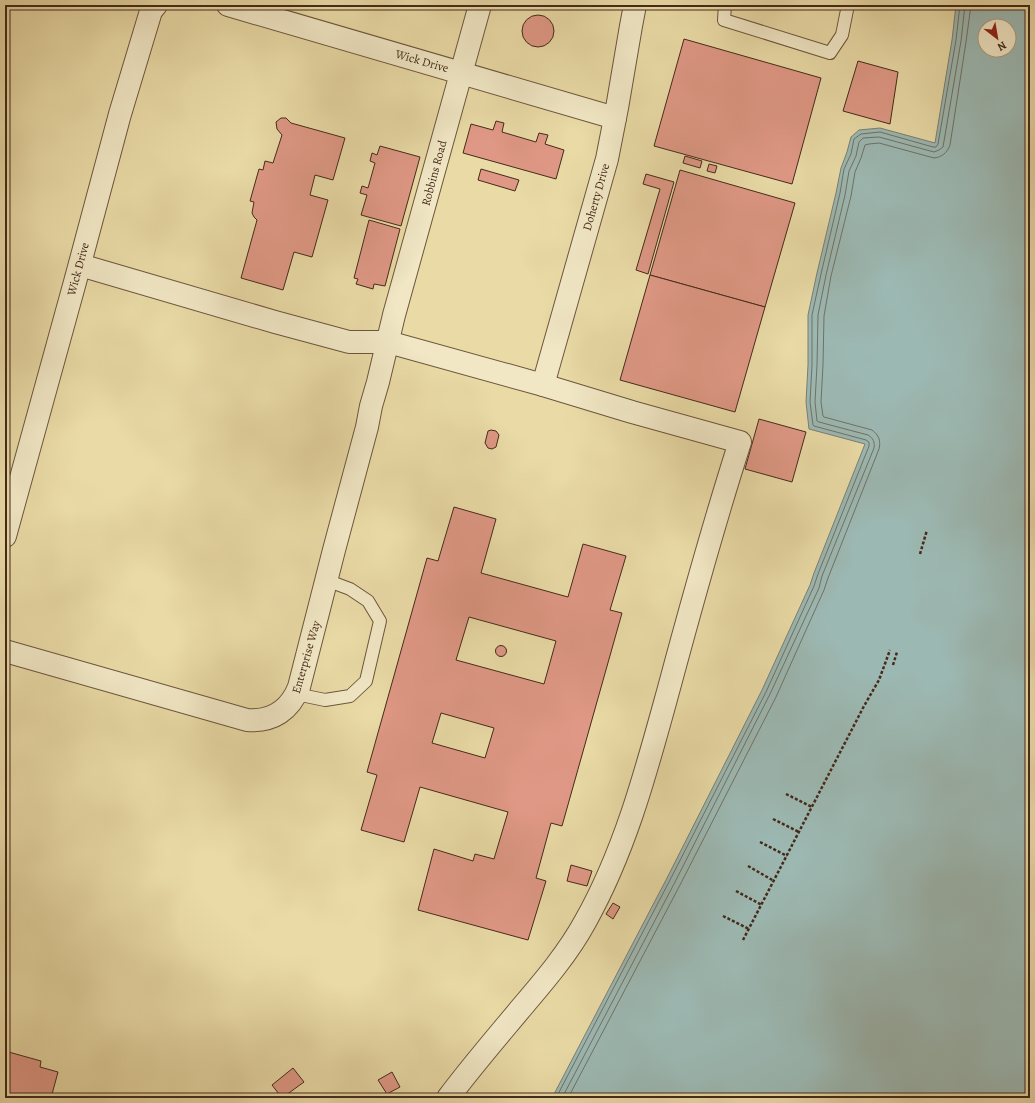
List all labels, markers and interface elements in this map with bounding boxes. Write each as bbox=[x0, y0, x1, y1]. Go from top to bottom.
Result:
north arrow bbox=[977, 18, 1017, 58]
text: N bbox=[995, 38, 1009, 55]
street label: Wick Drive bbox=[393, 46, 450, 76]
street label: Robbins Road bbox=[418, 138, 451, 208]
street label: Doherty Drive bbox=[579, 161, 613, 233]
street label: Wick Drive bbox=[63, 241, 93, 298]
street label: Enterprise Way bbox=[288, 618, 324, 695]

